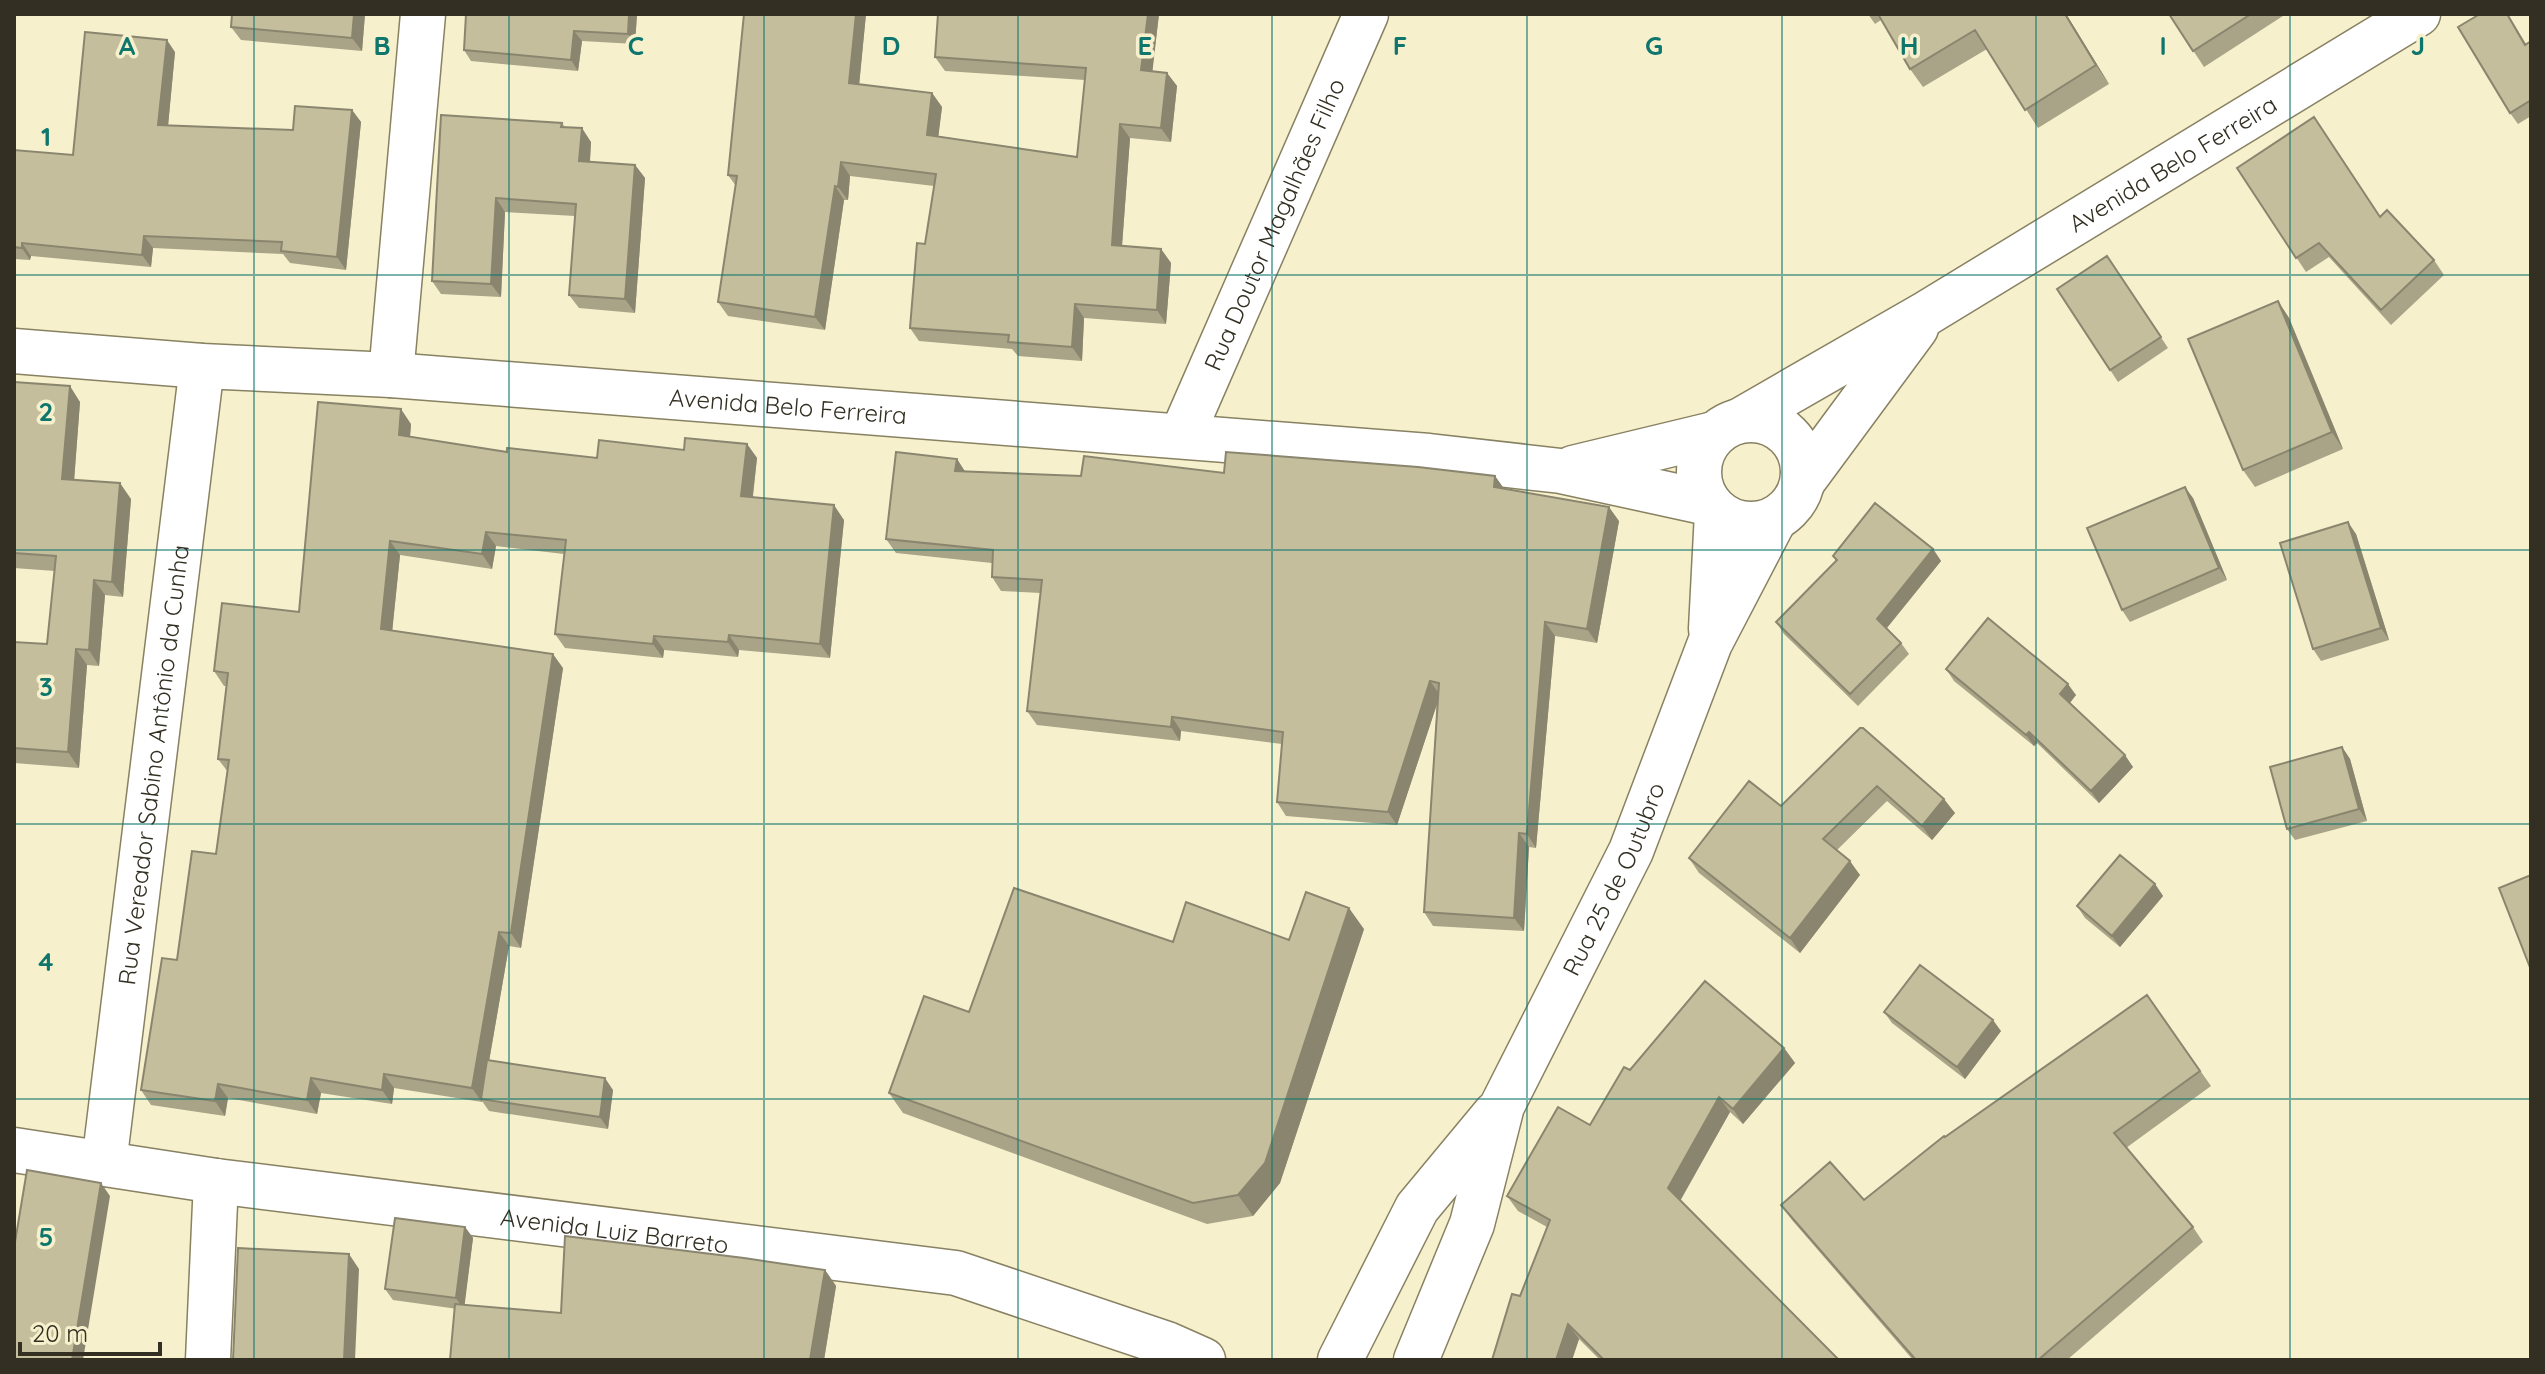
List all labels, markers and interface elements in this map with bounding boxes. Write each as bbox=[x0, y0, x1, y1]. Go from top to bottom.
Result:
text: A bbox=[119, 29, 136, 62]
text: B bbox=[373, 29, 391, 62]
text: C bbox=[628, 29, 644, 62]
text: D bbox=[882, 29, 900, 62]
text: E bbox=[1138, 29, 1152, 62]
text: F bbox=[1393, 29, 1407, 62]
text: G bbox=[1645, 29, 1663, 62]
text: H bbox=[1900, 29, 1918, 62]
text: I bbox=[2159, 29, 2167, 62]
text: J bbox=[2411, 29, 2425, 62]
street label: Rua Doutor Magalhães Filho bbox=[1197, 74, 1351, 375]
street label: Avenida Belo Ferreira bbox=[2063, 89, 2282, 238]
text: 1 bbox=[41, 120, 51, 153]
street label: Avenida Belo Ferreira bbox=[668, 382, 908, 430]
text: 2 bbox=[39, 395, 53, 428]
street label: Rua Vereador Sabino Antônio da Cunha bbox=[111, 543, 195, 987]
text: 3 bbox=[39, 670, 53, 703]
street label: Rua 25 de Outubro bbox=[1556, 778, 1671, 980]
text: 4 bbox=[38, 945, 54, 978]
street label: Avenida Luiz Barreto bbox=[499, 1202, 730, 1260]
text: 5 bbox=[39, 1220, 53, 1253]
scale bar bbox=[20, 1306, 160, 1356]
text: 20 m bbox=[32, 1318, 88, 1348]

